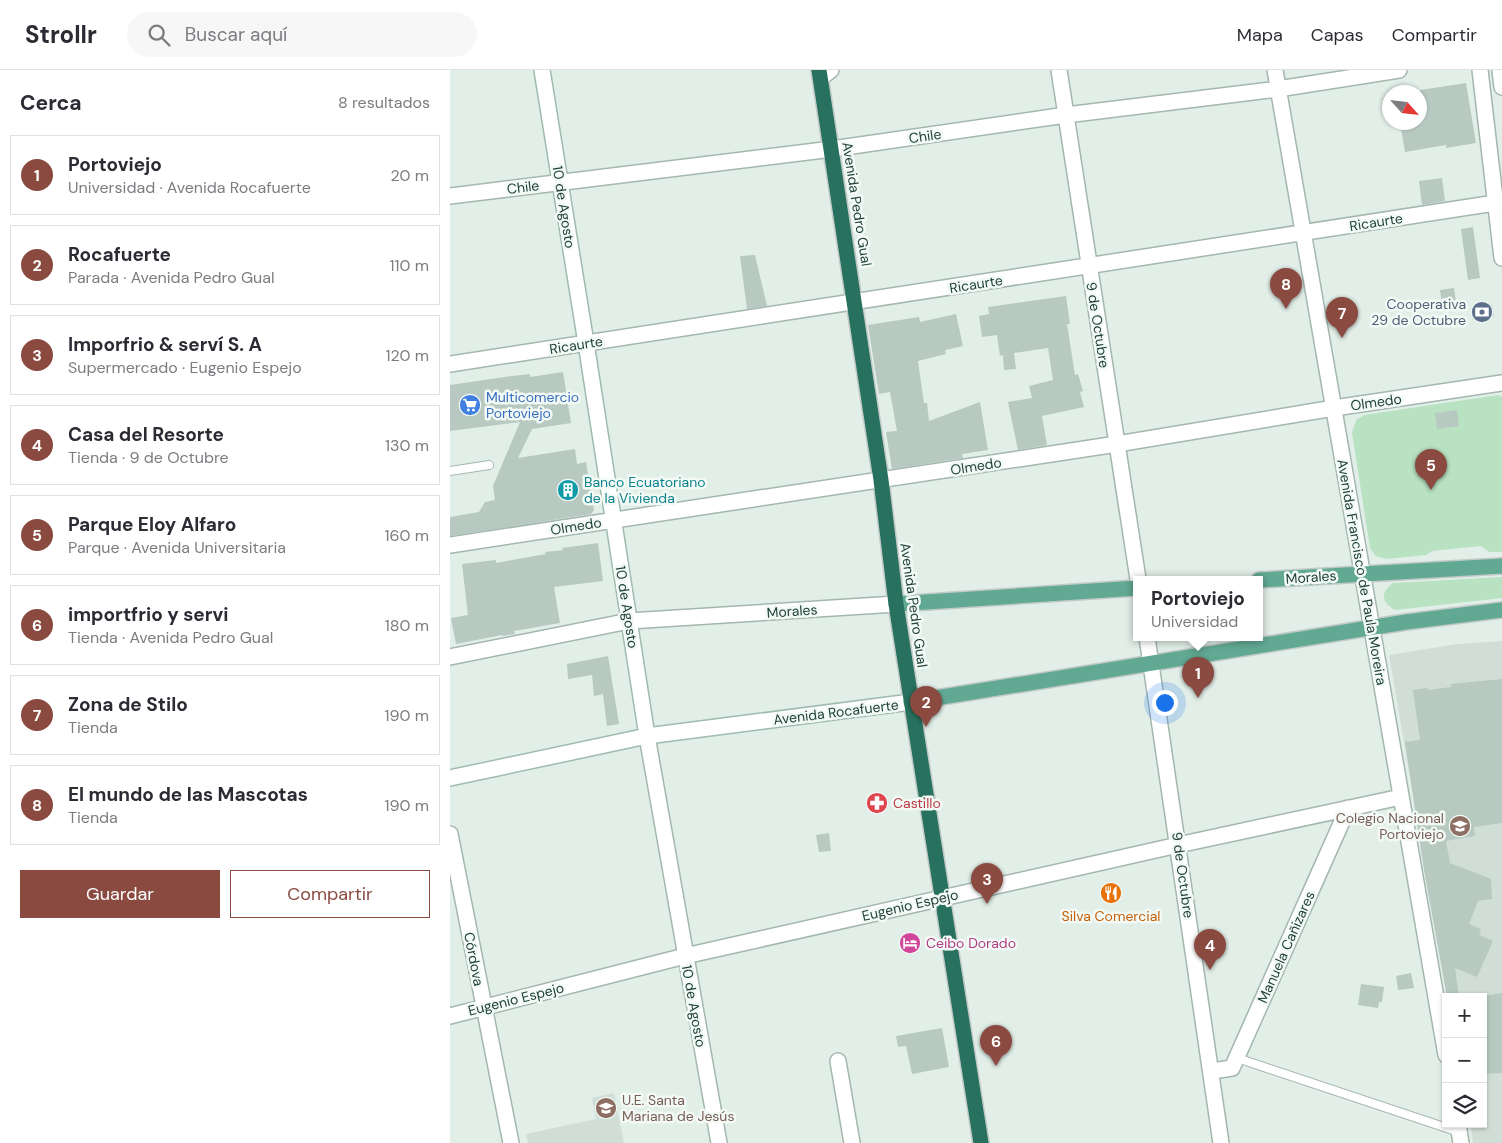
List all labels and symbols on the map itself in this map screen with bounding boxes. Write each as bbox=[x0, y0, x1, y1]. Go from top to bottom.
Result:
north arrow bbox=[1382, 85, 1427, 130]
street label: Chile bbox=[908, 125, 942, 147]
street label: Avenida Pedro Gual bbox=[838, 140, 876, 268]
street label: 10 de Agosto bbox=[549, 164, 579, 250]
street label: Chile bbox=[506, 176, 540, 198]
street label: Ricaurte bbox=[1348, 209, 1404, 235]
pin: 8 bbox=[1270, 268, 1302, 309]
street label: Ricaurte bbox=[948, 271, 1004, 297]
street label: 9 de Octubre bbox=[1082, 281, 1114, 369]
place label: Cooperativa 29 de Octubre bbox=[1371, 295, 1466, 329]
pin: 7 bbox=[1326, 297, 1358, 338]
bank icon: Cooperativa 29 de Octubre bbox=[1470, 300, 1494, 324]
street label: Ricaurte bbox=[548, 332, 604, 358]
place label: Multicomercio Portoviejo bbox=[486, 388, 579, 422]
street label: Olmedo bbox=[1349, 390, 1403, 414]
supermarket icon: Multicomercio Portoviejo bbox=[458, 393, 482, 417]
pin: 5 bbox=[1415, 449, 1447, 490]
street label: Olmedo bbox=[949, 453, 1003, 479]
street label: Avenida Francisco de Paula Moreira bbox=[1333, 458, 1391, 686]
place label: Banco Ecuatoriano de la Vivienda bbox=[584, 473, 706, 507]
building icon: Banco Ecuatoriano de la Vivienda bbox=[556, 478, 580, 502]
street label: Olmedo bbox=[549, 513, 603, 539]
street label: Avenida Pedro Gual bbox=[896, 541, 932, 669]
street label: 10 de Agosto bbox=[612, 564, 642, 650]
street label: Morales bbox=[1285, 566, 1337, 588]
street label: Morales bbox=[766, 600, 818, 622]
pin: 1 bbox=[1182, 657, 1214, 698]
pin: 2 bbox=[910, 686, 942, 727]
your location bbox=[1152, 690, 1178, 716]
street label: Avenida Rocafuerte bbox=[772, 695, 900, 729]
pharmacy icon: Castillo bbox=[865, 791, 889, 815]
place label: Castillo bbox=[893, 794, 941, 812]
place label: Colegio Nacional Portoviejo bbox=[1336, 809, 1444, 843]
school or university icon: Colegio Nacional Portoviejo bbox=[1448, 814, 1472, 838]
street label: 9 de Octubre bbox=[1168, 831, 1198, 919]
pin: 3 bbox=[971, 863, 1003, 904]
restaurant icon: Silva Comercial bbox=[1099, 881, 1123, 905]
street label: Eugenio Espejo bbox=[860, 885, 960, 925]
street label: Manuela Cañizares bbox=[1253, 888, 1319, 1006]
place label: Silva Comercial bbox=[1062, 907, 1160, 925]
pin: 4 bbox=[1194, 929, 1226, 970]
street label: Córdova bbox=[460, 930, 488, 988]
hotel icon: Ceibo Dorado bbox=[898, 931, 922, 955]
place label: Ceibo Dorado bbox=[926, 934, 1016, 952]
street label: 10 de Agosto bbox=[678, 963, 710, 1049]
street label: Eugenio Espejo bbox=[466, 978, 566, 1020]
pin: 6 bbox=[980, 1025, 1012, 1066]
place label: U.E. Santa Mariana de Jesús bbox=[622, 1091, 734, 1125]
school or university icon: U.E. Santa Mariana de Jesús bbox=[594, 1096, 618, 1120]

